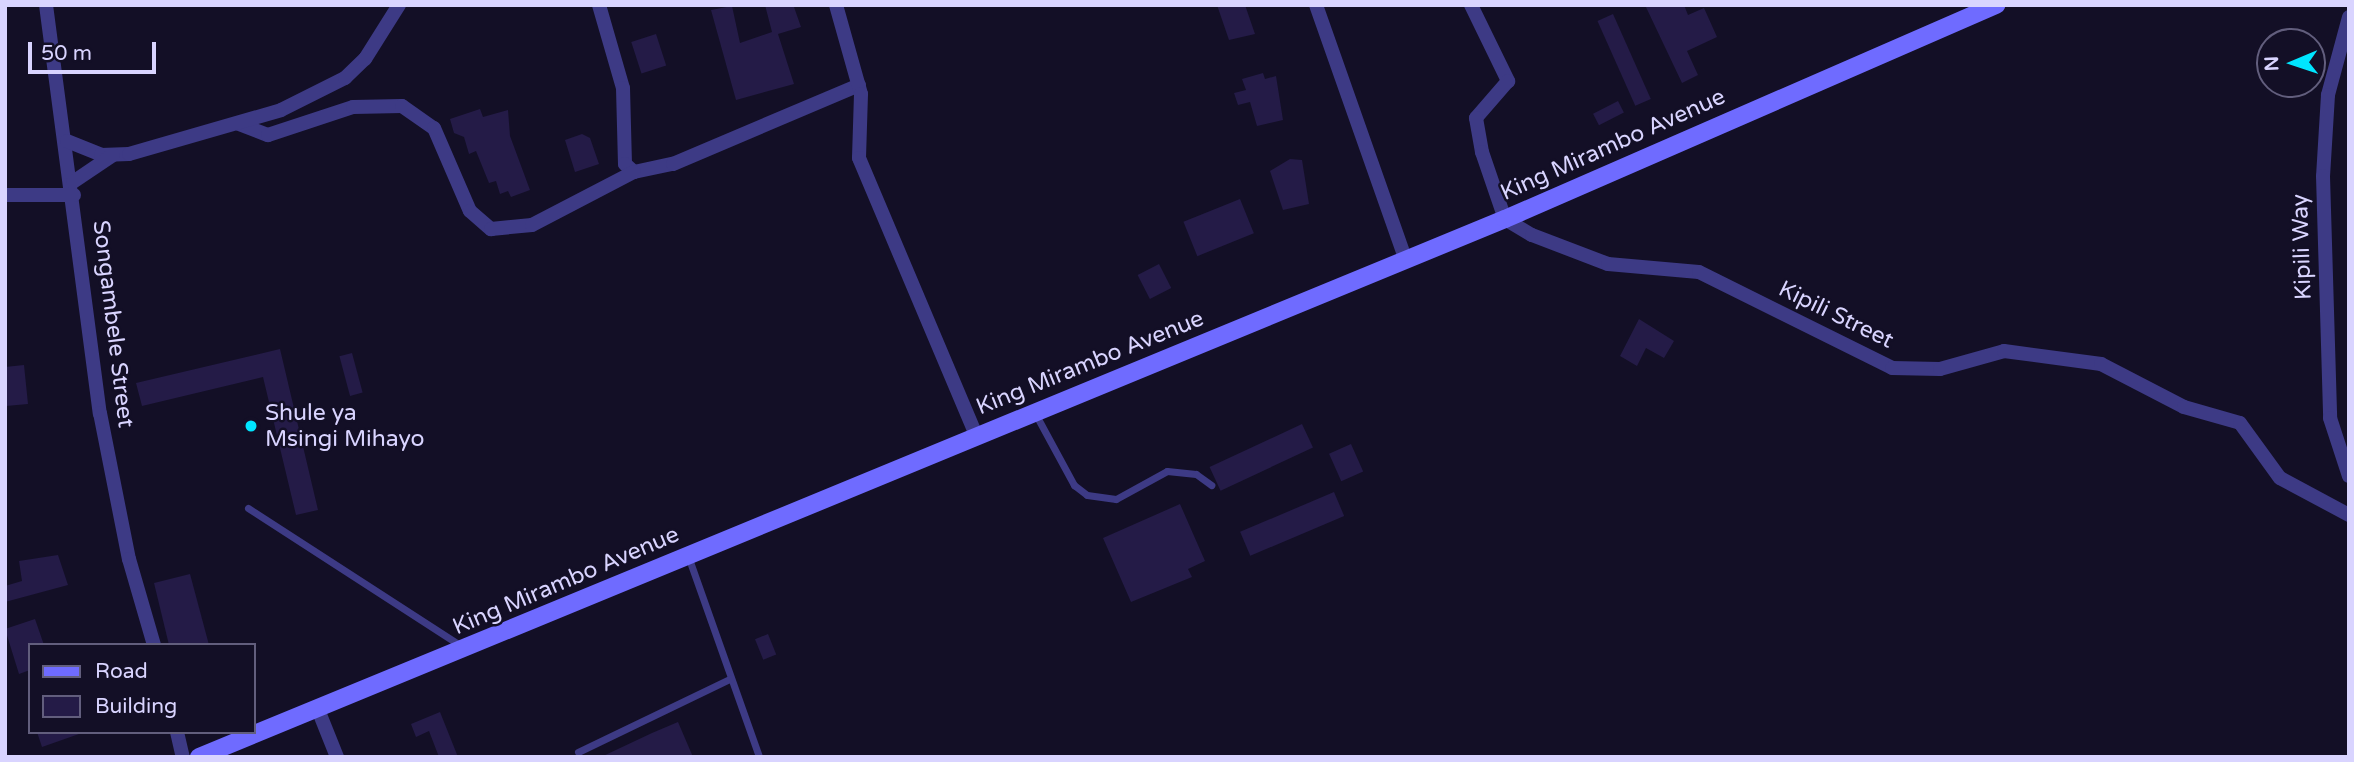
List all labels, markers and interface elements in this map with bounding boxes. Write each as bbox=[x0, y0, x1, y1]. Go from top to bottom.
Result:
scale bar bbox=[32, 28, 159, 72]
north arrow bbox=[2256, 28, 2326, 98]
text: 50 m bbox=[41, 41, 92, 66]
text: N bbox=[2261, 56, 2283, 72]
street label: King Mirambo Avenue bbox=[1496, 83, 1730, 207]
street label: Kipili Way bbox=[2286, 193, 2318, 301]
street label: Songambele Street bbox=[87, 219, 139, 429]
street label: Kipili Street bbox=[1774, 275, 1898, 355]
street label: King Mirambo Avenue bbox=[972, 305, 1208, 421]
place label: Shule ya Msingi Mihayo bbox=[265, 399, 425, 453]
marker: Shule ya Msingi Mihayo bbox=[243, 418, 259, 434]
street label: King Mirambo Avenue bbox=[449, 521, 683, 641]
legend bbox=[28, 643, 256, 734]
text: Road bbox=[95, 659, 148, 684]
text: Building bbox=[95, 694, 177, 719]

